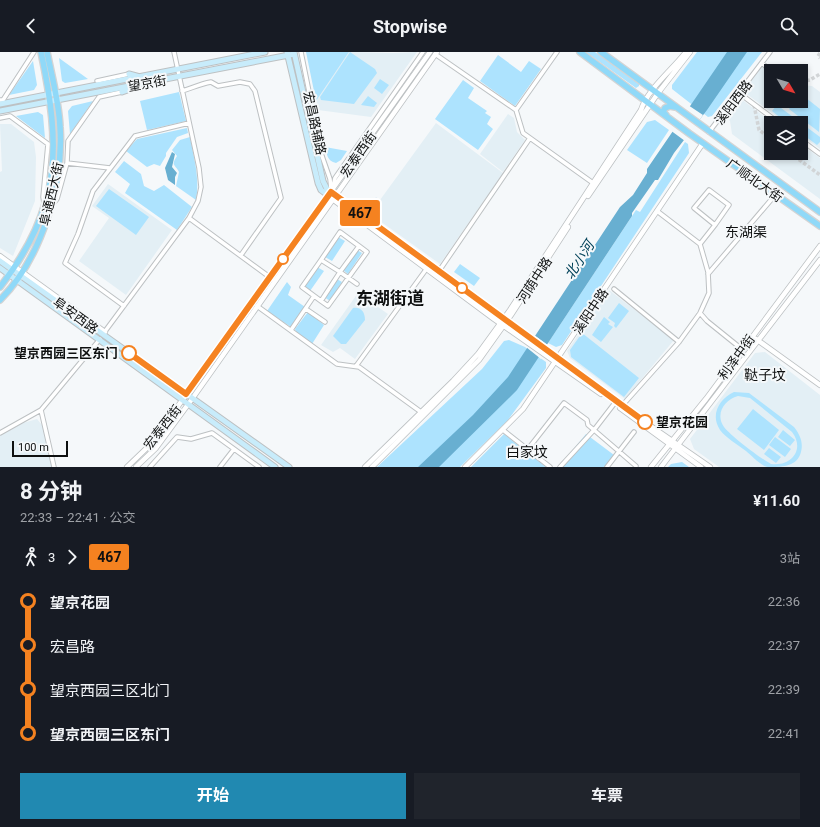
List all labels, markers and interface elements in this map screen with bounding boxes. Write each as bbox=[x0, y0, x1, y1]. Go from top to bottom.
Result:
icon: back bbox=[20, 15, 42, 37]
icon: search bbox=[778, 15, 800, 37]
text: Stopwise bbox=[373, 16, 447, 37]
north arrow bbox=[764, 64, 808, 108]
map controls bbox=[764, 64, 808, 160]
street label: 望京街 bbox=[127, 73, 168, 94]
street label: 溪阳西路 bbox=[712, 77, 755, 128]
street label: 宏昌路辅路 bbox=[300, 90, 329, 156]
button: layers bbox=[764, 116, 808, 160]
street label: 宏泰西街 bbox=[337, 129, 379, 180]
street label: 广顺北大街 bbox=[724, 156, 786, 205]
street label: 阜通西大街 bbox=[37, 161, 66, 227]
line badge: 467 bbox=[337, 200, 383, 226]
text: 467 bbox=[348, 205, 372, 221]
district label: 东湖渠 bbox=[725, 224, 767, 240]
water label: 北小河 bbox=[561, 236, 599, 282]
unlabelled marker bbox=[277, 253, 289, 265]
street label: 河荫中路 bbox=[514, 254, 555, 306]
unlabelled marker bbox=[456, 282, 468, 294]
street label: 溪阳中路 bbox=[570, 286, 611, 337]
district label: 东湖街道 bbox=[356, 288, 424, 308]
street label: 阜安西路 bbox=[50, 294, 101, 337]
street label: 利泽中街 bbox=[715, 332, 758, 383]
marker: 望京西园三区东门 bbox=[121, 345, 137, 361]
place label: 望京西园三区东门 bbox=[14, 346, 118, 361]
district label: 鞑子坟 bbox=[744, 367, 786, 383]
street label: 宏泰西街 bbox=[140, 402, 184, 452]
marker: 望京花园 bbox=[637, 414, 653, 430]
place label: 望京花园 bbox=[656, 415, 708, 430]
scale bar bbox=[12, 439, 68, 458]
text: 100 m bbox=[18, 441, 49, 454]
district label: 白家坟 bbox=[506, 444, 548, 460]
text: 8 分钟 bbox=[20, 479, 82, 504]
text: ¥11.60 bbox=[753, 492, 800, 510]
text: 22:33 – 22:41 · 公交 bbox=[20, 510, 136, 525]
icon: walk bbox=[20, 546, 42, 568]
icon: forward bbox=[61, 546, 83, 568]
text: 467 bbox=[97, 549, 121, 565]
text: 3 bbox=[48, 550, 55, 565]
text: 3站 bbox=[780, 551, 800, 566]
text: 望京花园 bbox=[50, 594, 110, 612]
text: 22:36 bbox=[768, 594, 800, 609]
text: 宏昌路 bbox=[50, 638, 95, 656]
text: 22:37 bbox=[768, 638, 800, 653]
text: 望京西园三区北门 bbox=[50, 682, 170, 700]
text: 22:39 bbox=[768, 682, 800, 697]
text: 望京西园三区东门 bbox=[50, 726, 170, 744]
text: 22:41 bbox=[768, 726, 800, 741]
button: 开始 bbox=[20, 773, 406, 819]
button: 车票 bbox=[414, 773, 800, 819]

